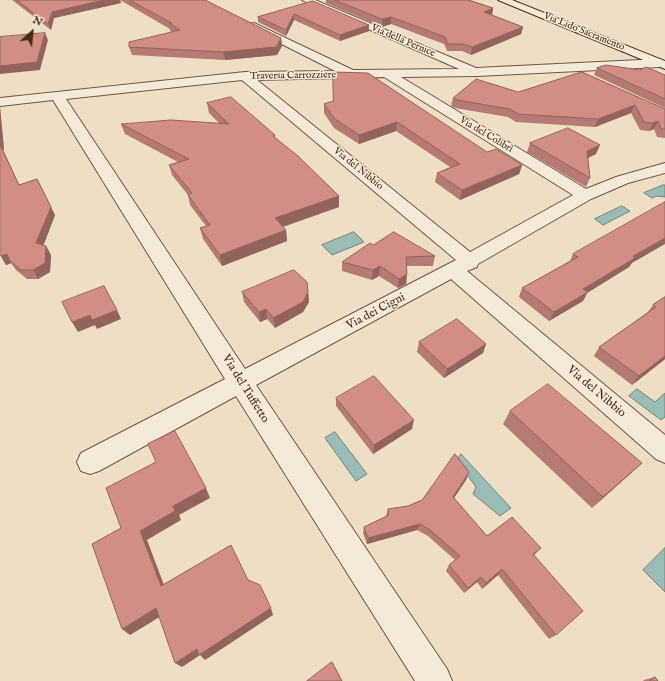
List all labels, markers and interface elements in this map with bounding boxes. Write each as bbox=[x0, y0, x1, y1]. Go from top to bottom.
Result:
street label: Via Lido Sacramento bbox=[542, 10, 626, 54]
north arrow bbox=[12, 12, 52, 52]
text: N bbox=[30, 13, 45, 30]
street label: Via della Pernice bbox=[369, 22, 437, 60]
street label: Traversa Carrozziere bbox=[250, 69, 336, 83]
street label: Via del Colibrì bbox=[457, 114, 515, 156]
street label: Via del Nibbio bbox=[331, 145, 385, 193]
street label: Via dei Cigni bbox=[344, 291, 408, 333]
street label: Via del Tuffetto bbox=[218, 352, 272, 426]
street label: Via del Nibbio bbox=[564, 363, 628, 421]

